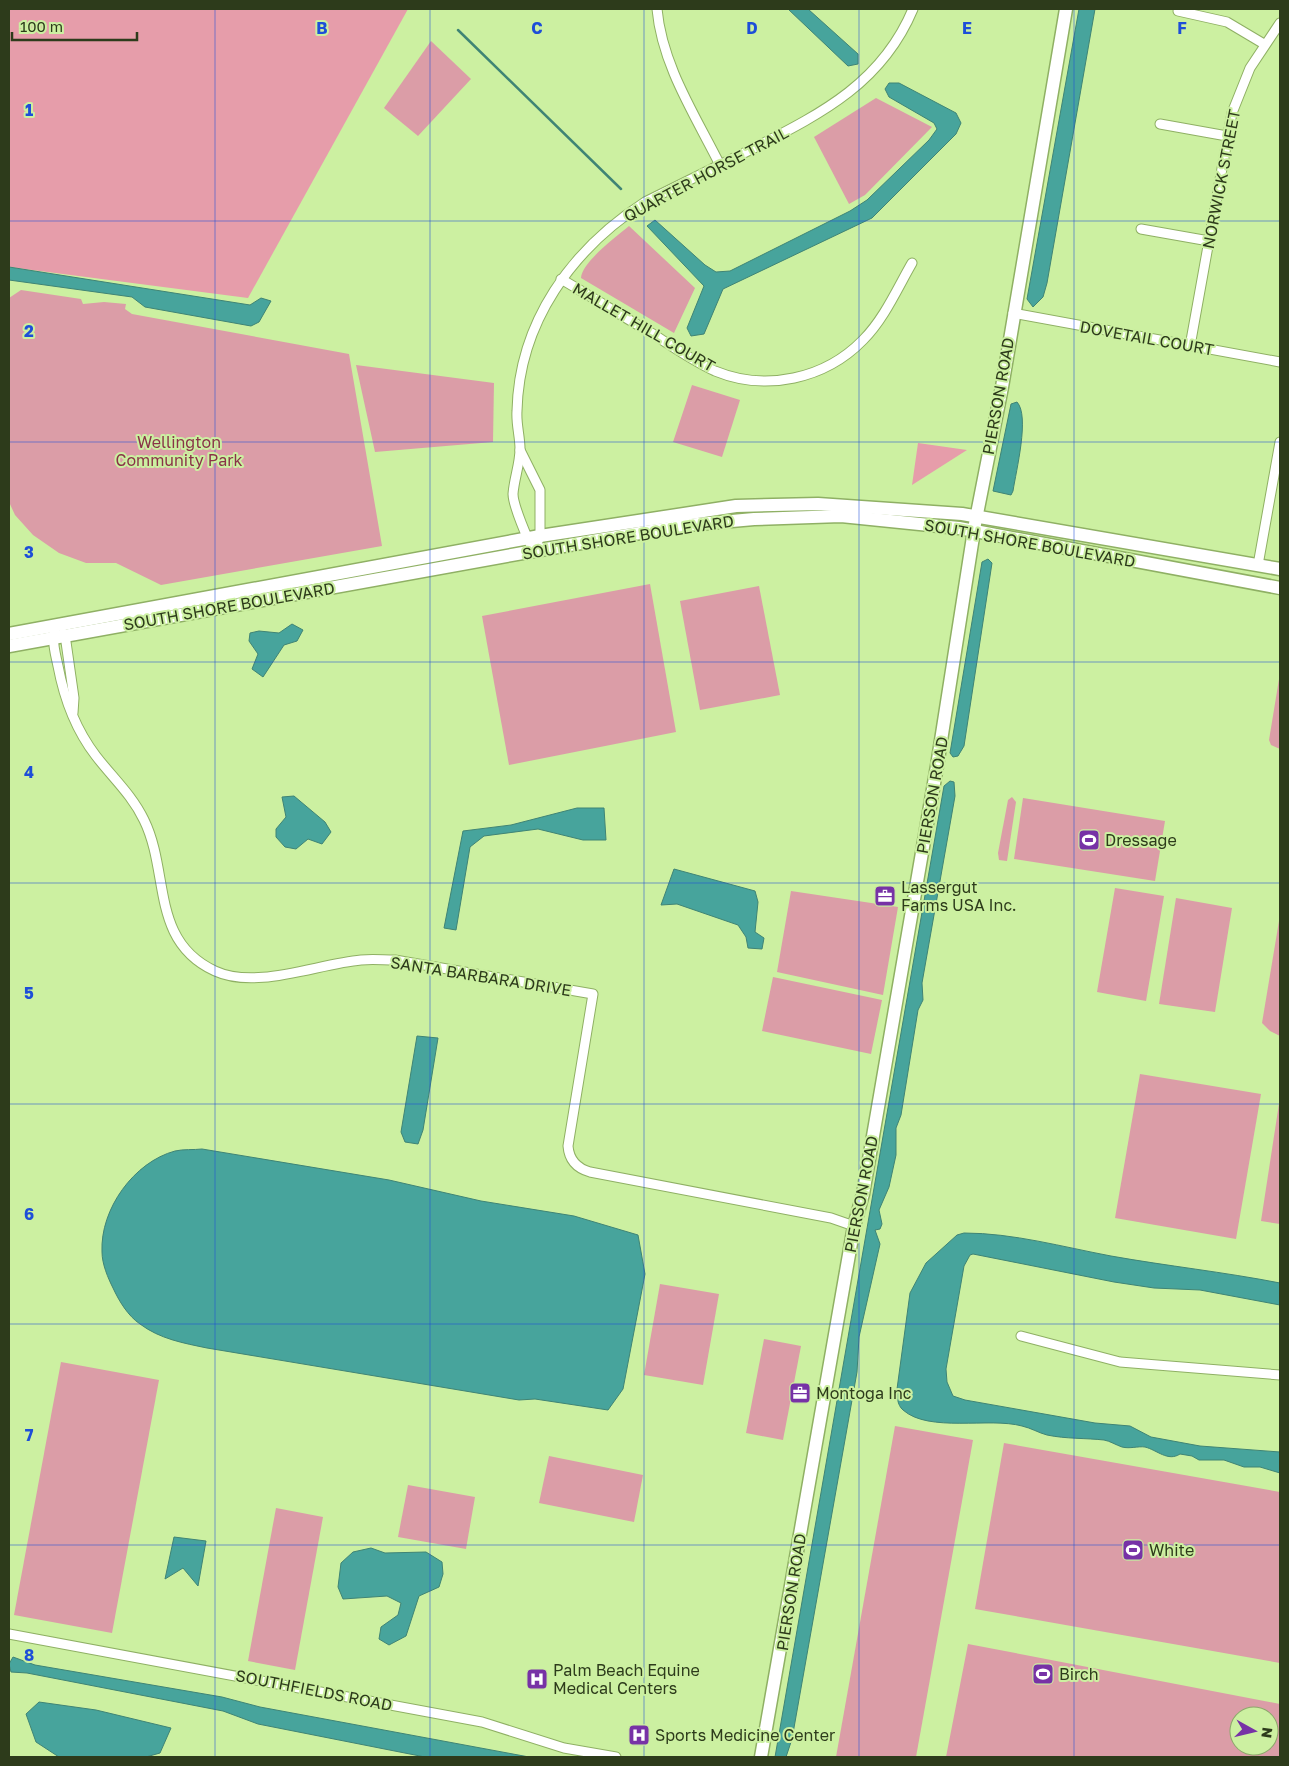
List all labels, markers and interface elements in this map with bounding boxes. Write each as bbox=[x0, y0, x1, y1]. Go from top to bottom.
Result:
scale bar bbox=[12, 10, 138, 42]
text: 100 m bbox=[20, 17, 63, 35]
text: B bbox=[316, 18, 328, 38]
text: C bbox=[531, 18, 543, 38]
text: D bbox=[746, 18, 758, 38]
text: E bbox=[962, 18, 972, 38]
text: F bbox=[1177, 18, 1187, 38]
text: 1 bbox=[25, 100, 33, 120]
street label: NORWICK STREET bbox=[1198, 107, 1244, 250]
street label: QUARTER HORSE TRAIL bbox=[620, 122, 792, 226]
street label: MALLET HILL COURT bbox=[569, 278, 719, 376]
street label: DOVETAIL COURT bbox=[1078, 316, 1216, 360]
text: 2 bbox=[24, 321, 34, 341]
street label: PIERSON ROAD bbox=[978, 336, 1018, 456]
park label: Wellington Community Park bbox=[116, 432, 242, 470]
street label: SOUTH SHORE BOULEVARD bbox=[521, 510, 735, 564]
street label: SOUTH SHORE BOULEVARD bbox=[923, 515, 1137, 571]
text: 3 bbox=[24, 542, 34, 562]
street label: SOUTH SHORE BOULEVARD bbox=[122, 578, 336, 634]
street label: PIERSON ROAD bbox=[912, 735, 952, 855]
text: 4 bbox=[24, 762, 34, 782]
sports icon: Dressage bbox=[1077, 828, 1101, 852]
place label: Dressage bbox=[1105, 830, 1177, 850]
place label: Lassergut Farms USA Inc. bbox=[901, 877, 1017, 915]
office icon: Lassergut Farms USA Inc. bbox=[873, 884, 897, 908]
street label: SANTA BARBARA DRIVE bbox=[389, 952, 573, 1000]
text: 5 bbox=[24, 983, 34, 1003]
street label: PIERSON ROAD bbox=[840, 1134, 882, 1254]
text: 6 bbox=[24, 1204, 34, 1224]
office icon: Montoga Inc bbox=[788, 1381, 812, 1405]
place label: Montoga Inc bbox=[816, 1383, 912, 1403]
text: 7 bbox=[25, 1425, 34, 1445]
street label: PIERSON ROAD bbox=[772, 1532, 810, 1652]
sports icon: White bbox=[1121, 1538, 1145, 1562]
place label: White bbox=[1149, 1540, 1194, 1560]
text: 8 bbox=[24, 1645, 34, 1665]
place label: Palm Beach Equine Medical Centers bbox=[553, 1660, 700, 1698]
sports icon: Birch bbox=[1031, 1662, 1055, 1686]
place label: Birch bbox=[1059, 1664, 1099, 1684]
street label: SOUTHFIELDS ROAD bbox=[234, 1665, 394, 1715]
hospital icon: Palm Beach Equine Medical Centers bbox=[525, 1667, 549, 1691]
north arrow bbox=[1229, 1706, 1279, 1756]
hospital icon: Sports Medicine Center bbox=[627, 1723, 651, 1747]
place label: Sports Medicine Center bbox=[655, 1725, 835, 1745]
text: N bbox=[1258, 1726, 1277, 1739]

